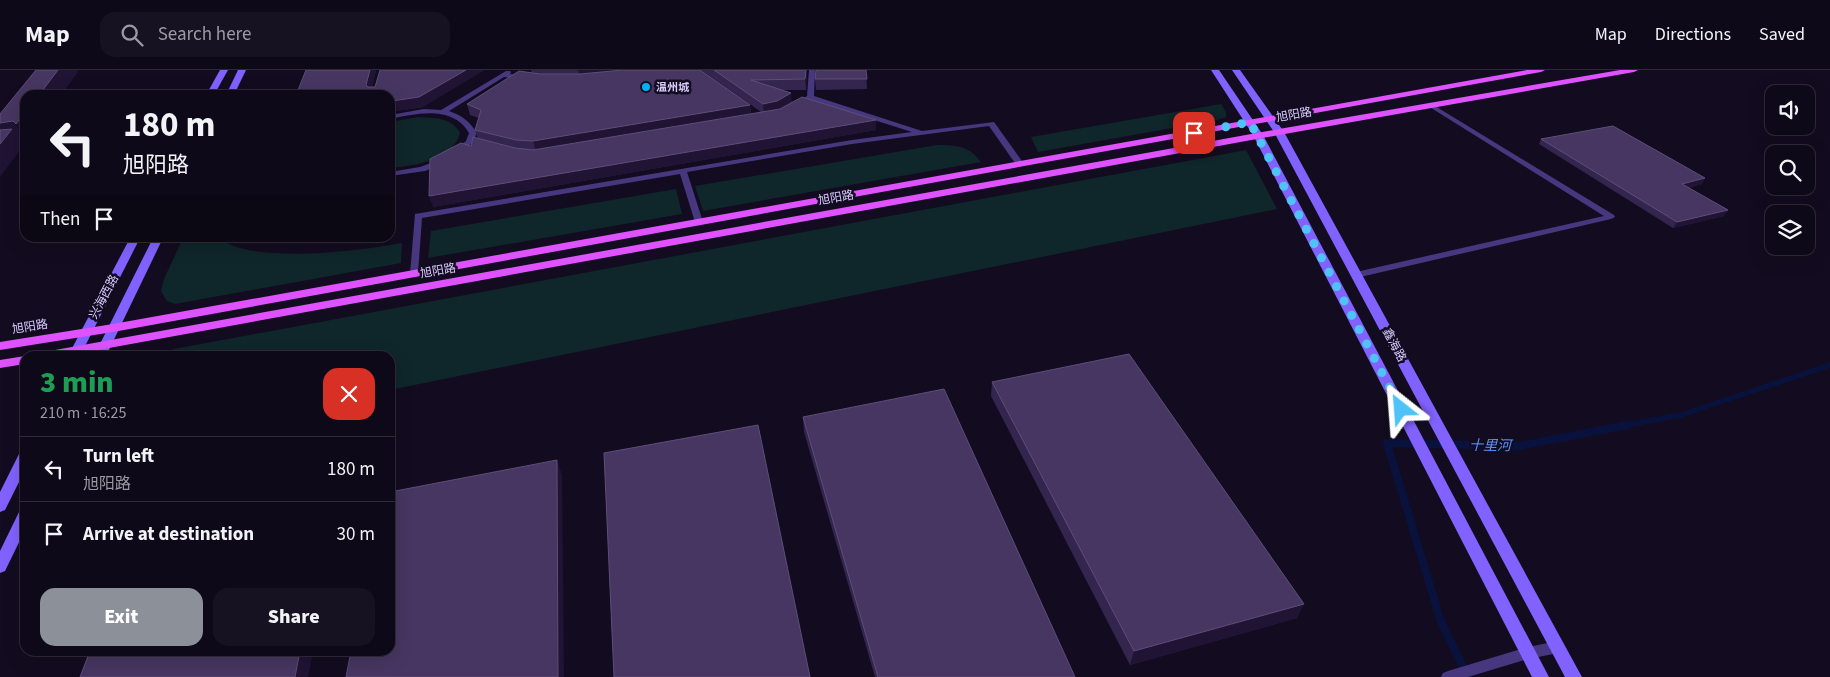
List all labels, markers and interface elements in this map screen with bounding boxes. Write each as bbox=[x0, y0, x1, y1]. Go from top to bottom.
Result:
search box bbox=[100, 12, 450, 57]
text: Map bbox=[25, 17, 70, 52]
icon: search bbox=[118, 21, 146, 49]
text: Search here bbox=[158, 21, 251, 48]
text: Map bbox=[1595, 22, 1627, 47]
text: Directions bbox=[1655, 22, 1731, 47]
text: Saved bbox=[1759, 22, 1805, 47]
place label: 温州城 bbox=[656, 80, 690, 95]
marker: 温州城 bbox=[640, 81, 652, 93]
map controls bbox=[1765, 85, 1815, 255]
button: sound bbox=[1765, 85, 1815, 135]
text: 180 m bbox=[123, 100, 215, 150]
street label: 旭阳路 bbox=[1275, 104, 1313, 126]
icon: left bbox=[40, 110, 105, 175]
pin bbox=[1173, 112, 1215, 154]
icon: arrive bbox=[1180, 119, 1208, 147]
button: search bbox=[1765, 145, 1815, 195]
text: 旭阳路 bbox=[123, 149, 189, 181]
street label: 旭阳路 bbox=[817, 187, 855, 209]
icon: arrive bbox=[90, 205, 118, 233]
button: layers bbox=[1765, 205, 1815, 255]
text: Then bbox=[40, 206, 80, 233]
street label: 旭阳路 bbox=[419, 260, 457, 282]
street label: 兴海西路 bbox=[85, 272, 123, 322]
street label: 旭阳路 bbox=[11, 316, 49, 338]
street label: 鑫海路 bbox=[1378, 325, 1410, 365]
text: 3 min bbox=[40, 361, 114, 404]
button: close bbox=[323, 368, 375, 420]
position arrow bbox=[1374, 382, 1426, 434]
text: 210 m · 16:25 bbox=[40, 402, 127, 424]
water label: 十里河 bbox=[1469, 436, 1514, 456]
text: Turn left bbox=[83, 443, 154, 470]
icon: left bbox=[40, 455, 68, 483]
text: 180 m bbox=[327, 456, 375, 483]
text: 旭阳路 bbox=[83, 473, 131, 495]
icon: arrive bbox=[40, 520, 68, 548]
text: Arrive at destination bbox=[83, 521, 254, 548]
text: 30 m bbox=[337, 521, 375, 548]
button: Exit bbox=[40, 588, 203, 646]
button: Share bbox=[213, 588, 375, 646]

